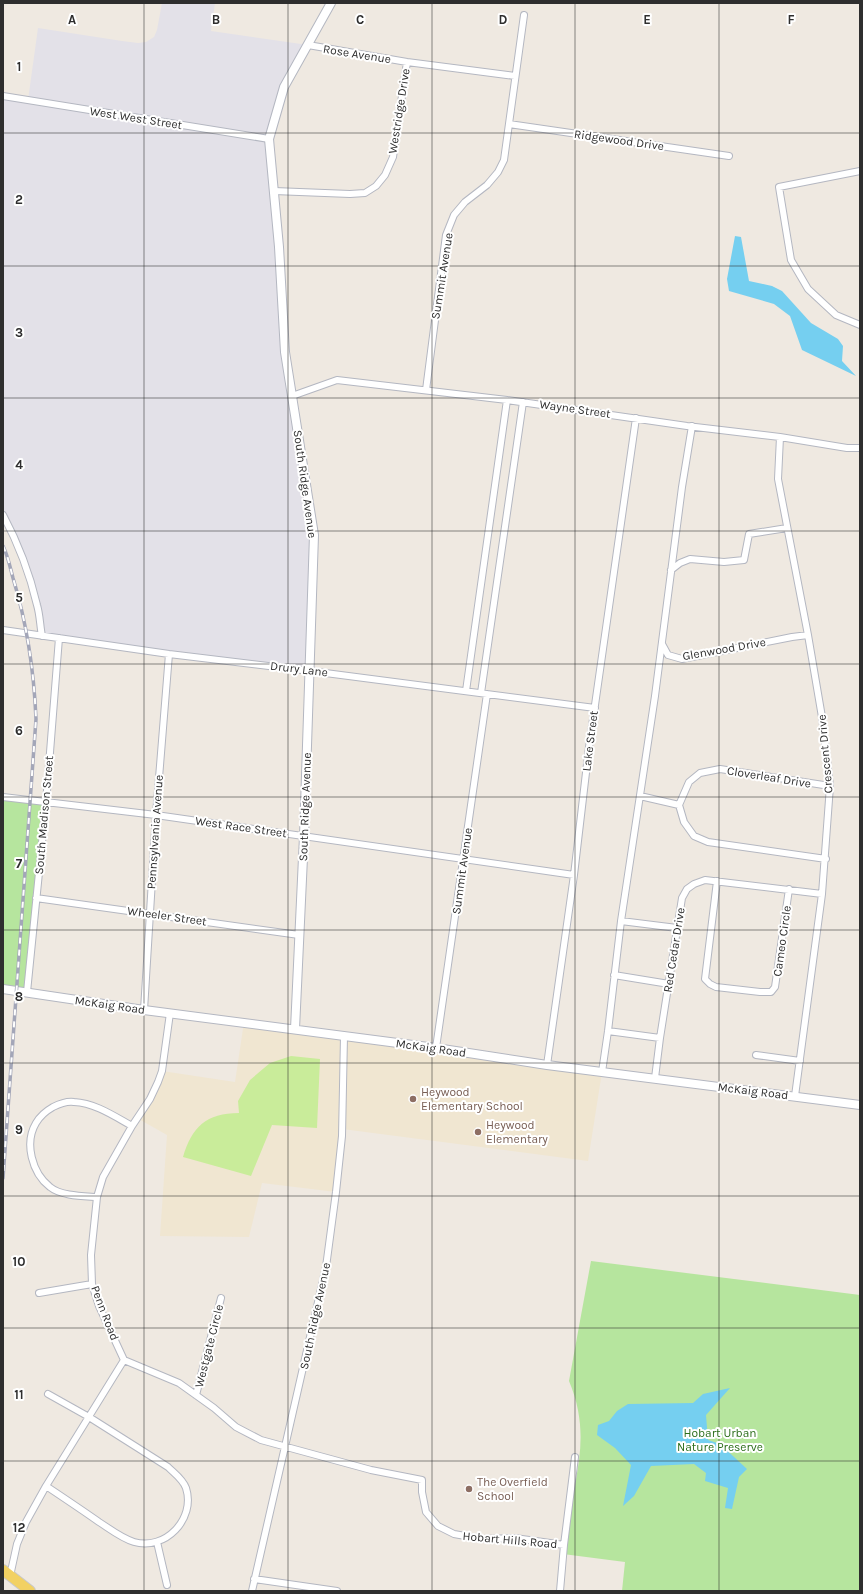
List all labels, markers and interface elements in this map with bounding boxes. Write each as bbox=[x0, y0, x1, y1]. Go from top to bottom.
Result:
text: A bbox=[68, 12, 76, 27]
text: B bbox=[212, 12, 220, 27]
text: C bbox=[356, 12, 364, 27]
text: D bbox=[499, 12, 508, 27]
text: E bbox=[643, 12, 651, 27]
text: F bbox=[787, 12, 795, 27]
street label: Rose Avenue bbox=[322, 42, 392, 66]
text: 1 bbox=[17, 59, 21, 74]
street label: Westridge Drive bbox=[385, 67, 413, 155]
street label: West West Street bbox=[89, 104, 184, 132]
street label: Ridgewood Drive bbox=[573, 127, 665, 153]
text: 2 bbox=[15, 192, 23, 207]
street label: Summit Avenue bbox=[428, 232, 456, 320]
text: 3 bbox=[15, 325, 23, 340]
street label: Wayne Street bbox=[539, 397, 612, 421]
street label: South Ridge Avenue bbox=[290, 429, 320, 539]
text: 4 bbox=[15, 457, 23, 472]
text: 5 bbox=[15, 590, 23, 605]
street label: Glenwood Drive bbox=[681, 635, 767, 663]
street label: Drury Lane bbox=[269, 659, 329, 679]
street label: Lake Street bbox=[579, 709, 601, 772]
street label: Crescent Drive bbox=[815, 714, 835, 794]
text: 6 bbox=[15, 723, 23, 738]
street label: South Ridge Avenue bbox=[296, 752, 314, 862]
street label: South Madison Street bbox=[32, 755, 56, 875]
street label: Cloverleaf Drive bbox=[726, 763, 812, 791]
street label: Pennsylvania Avenue bbox=[144, 774, 166, 890]
street label: West Race Street bbox=[194, 814, 288, 840]
street label: Summit Avenue bbox=[449, 827, 475, 915]
text: 7 bbox=[16, 856, 23, 871]
street label: Wheeler Street bbox=[126, 904, 208, 929]
street label: Cameo Circle bbox=[770, 904, 794, 978]
street label: Red Cedar Drive bbox=[660, 906, 688, 994]
text: 8 bbox=[15, 989, 23, 1004]
street label: McKaig Road bbox=[74, 993, 146, 1017]
street label: McKaig Road bbox=[395, 1036, 467, 1060]
street label: McKaig Road bbox=[717, 1080, 789, 1102]
place label: Heywood Elementary School bbox=[421, 1085, 523, 1113]
marker: Heywood Elementary School bbox=[408, 1094, 418, 1104]
place label: Heywood Elementary bbox=[486, 1118, 548, 1146]
text: 9 bbox=[15, 1122, 23, 1137]
marker: Heywood Elementary bbox=[473, 1127, 483, 1137]
text: 10 bbox=[13, 1254, 25, 1269]
street label: South Ridge Avenue bbox=[297, 1261, 333, 1371]
street label: Penn Road bbox=[88, 1284, 122, 1342]
street label: Westgate Circle bbox=[192, 1303, 226, 1389]
text: 11 bbox=[14, 1387, 24, 1402]
park label: Hobart Urban Nature Preserve bbox=[677, 1426, 763, 1454]
place label: The Overfield School bbox=[477, 1475, 548, 1503]
marker: The Overfield School bbox=[464, 1484, 474, 1494]
text: 12 bbox=[13, 1520, 25, 1535]
street label: Hobart Hills Road bbox=[462, 1529, 558, 1551]

